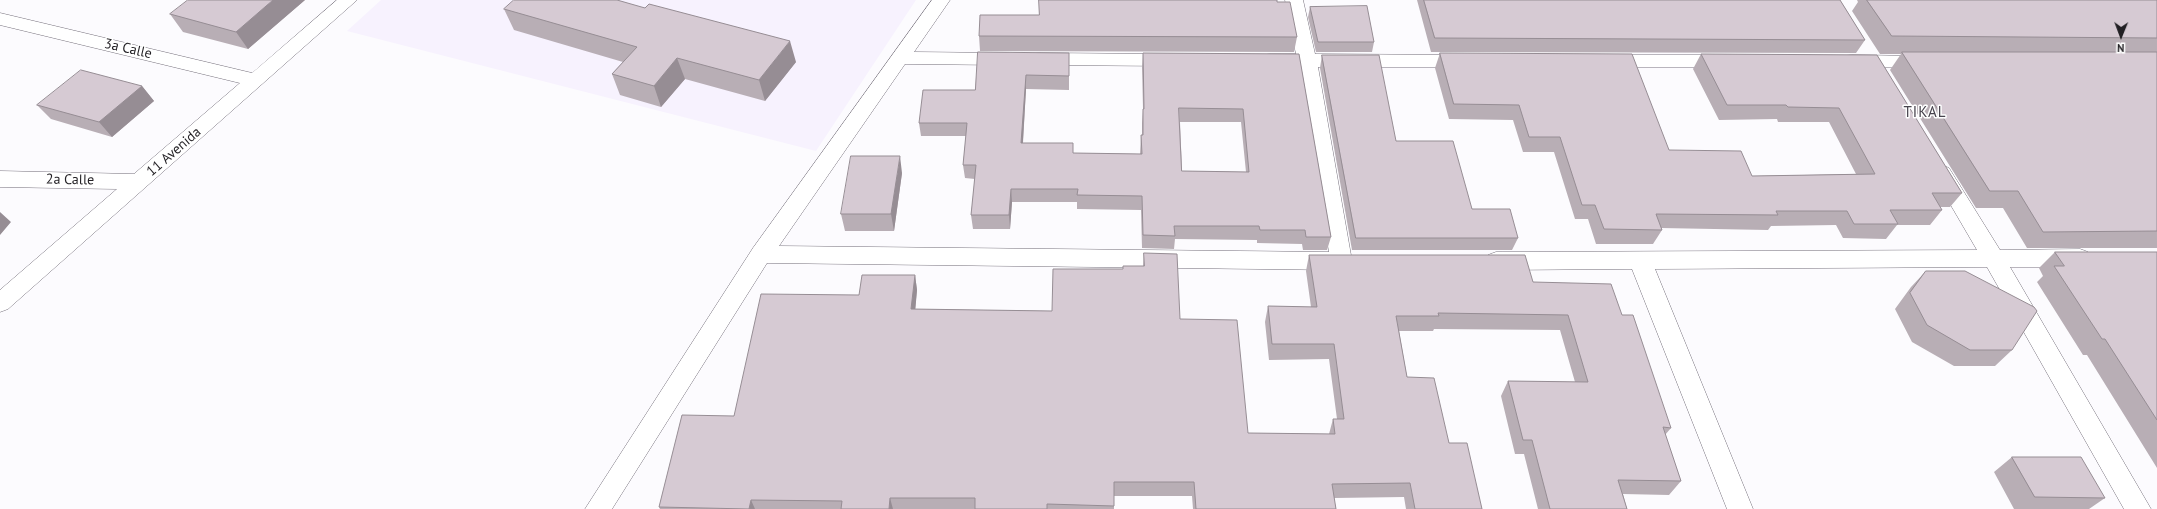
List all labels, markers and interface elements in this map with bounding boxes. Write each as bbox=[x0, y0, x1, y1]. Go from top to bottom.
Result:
north arrow bbox=[2101, 16, 2141, 56]
street label: 3a Calle bbox=[103, 35, 153, 63]
text: N bbox=[2117, 41, 2125, 55]
district label: TIKAL bbox=[1904, 104, 1946, 122]
street label: 11 Avenida bbox=[143, 124, 205, 180]
street label: 2a Calle bbox=[46, 171, 94, 189]

